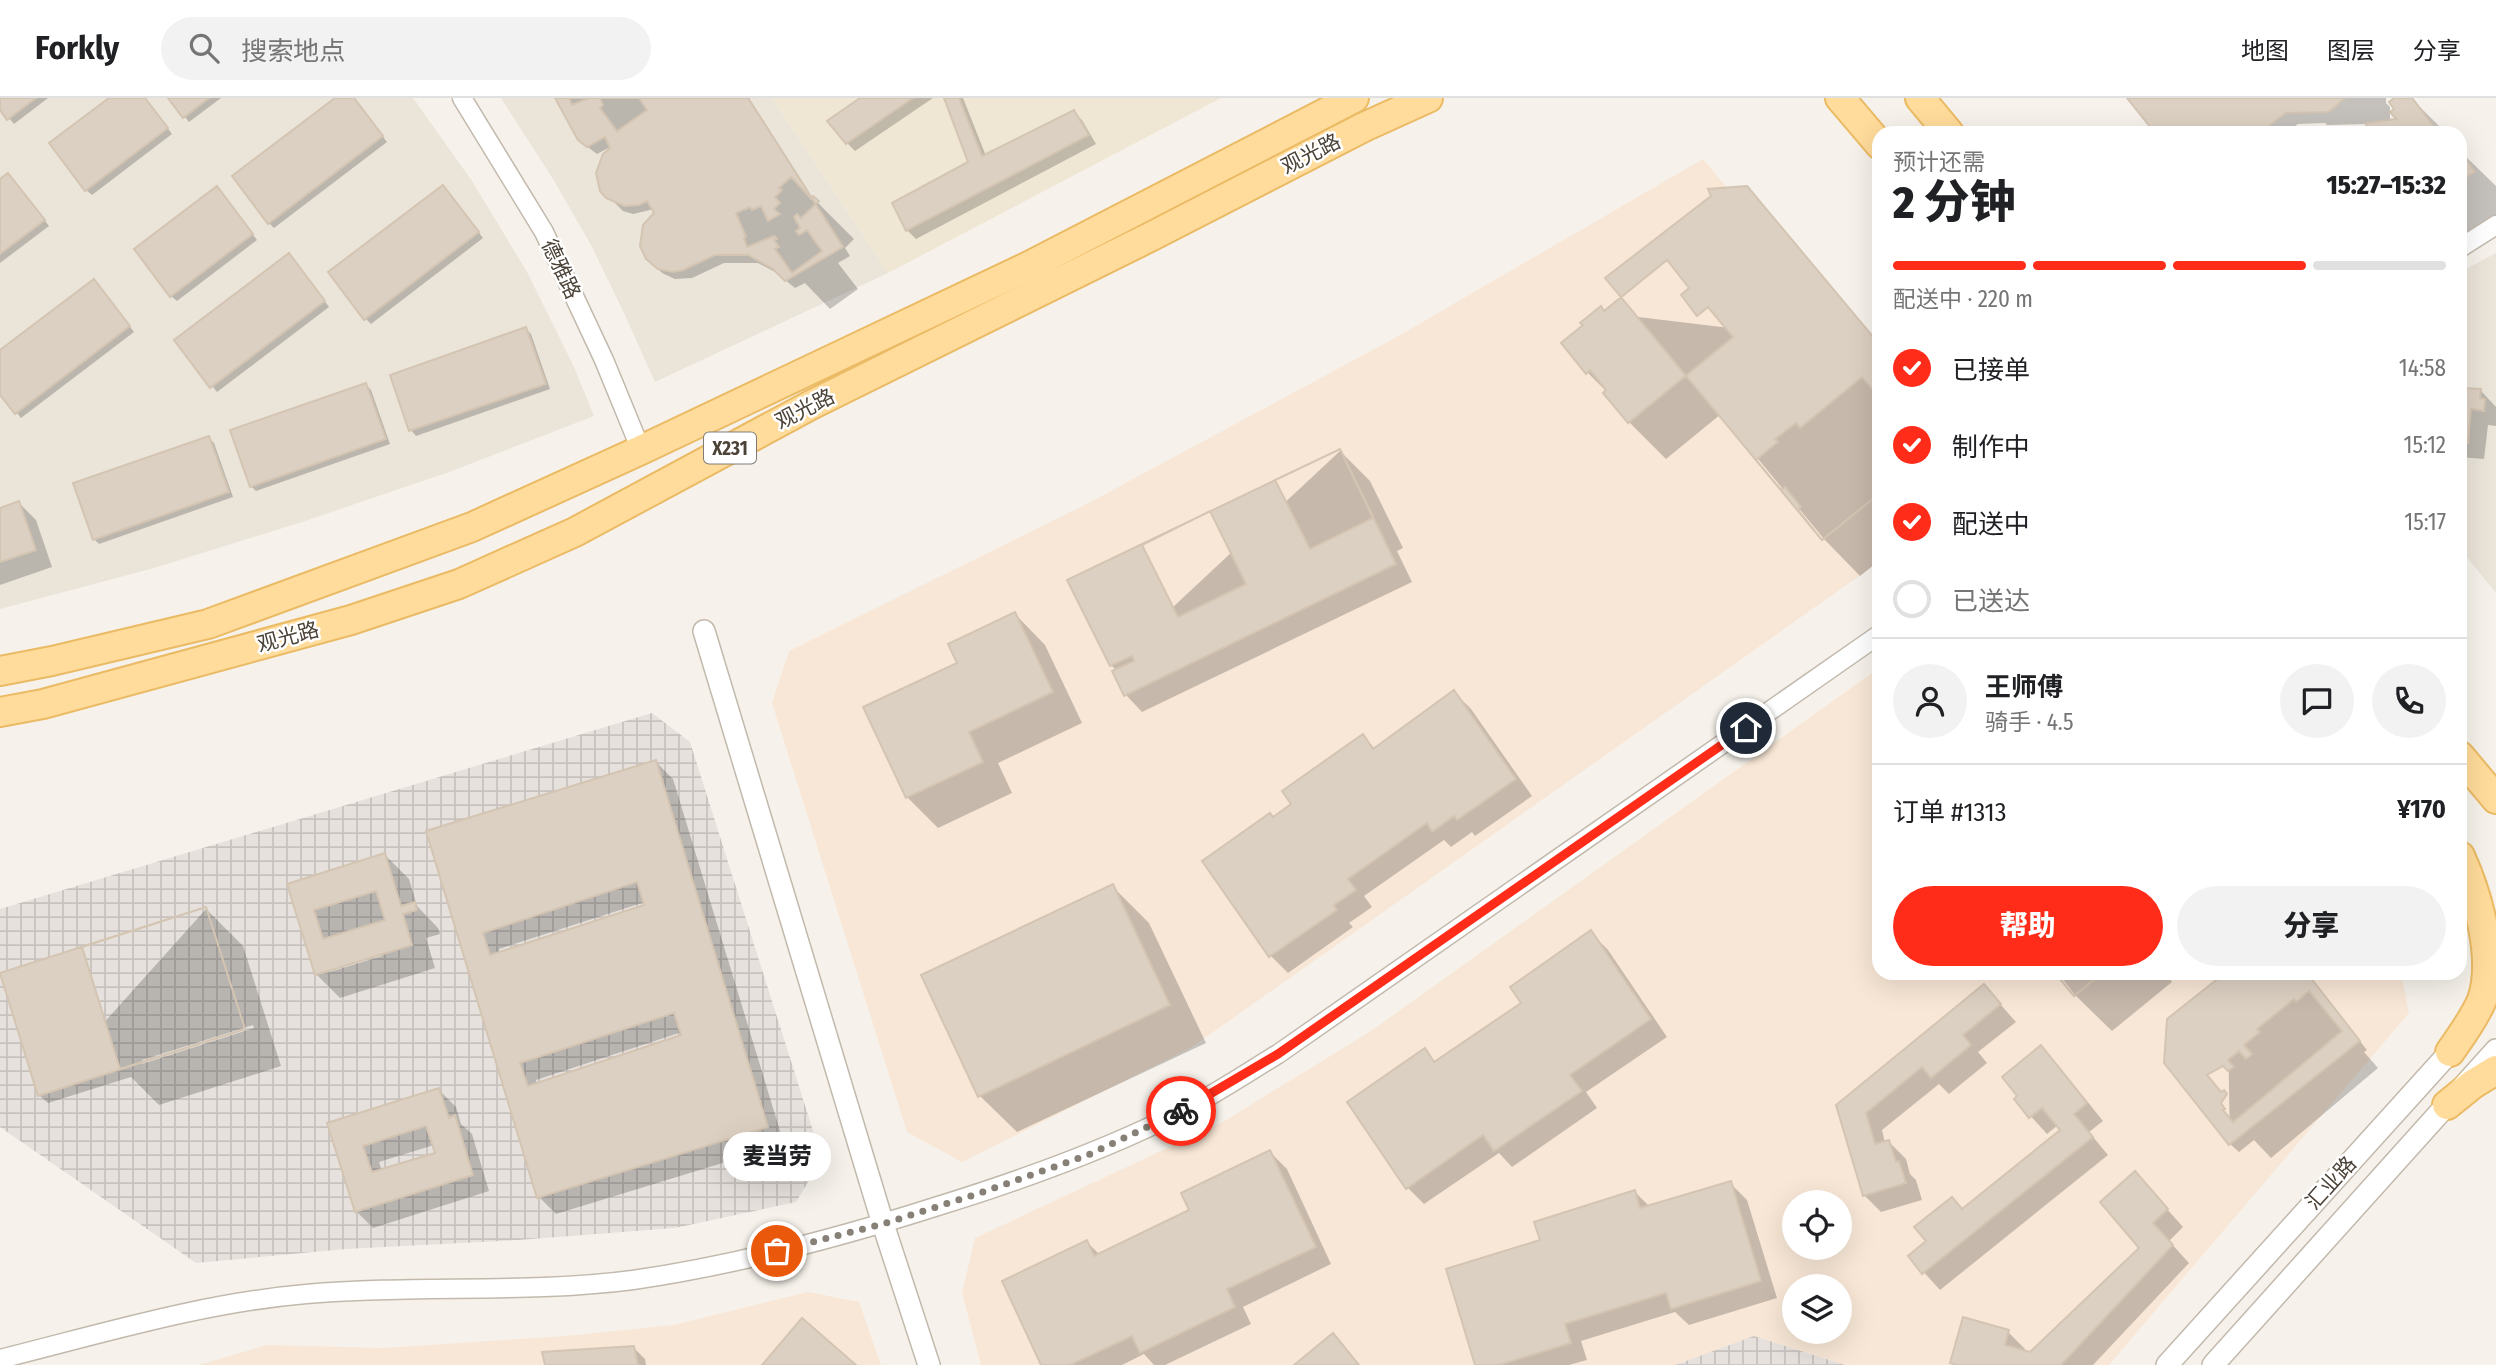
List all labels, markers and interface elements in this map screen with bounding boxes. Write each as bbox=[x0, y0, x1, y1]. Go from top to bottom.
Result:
search box bbox=[161, 17, 651, 80]
text: Forkly bbox=[35, 28, 119, 68]
icon: search bbox=[185, 29, 223, 67]
text: 搜索地点 bbox=[241, 36, 345, 67]
text: 地图 bbox=[2241, 37, 2289, 65]
text: 图层 bbox=[2327, 37, 2375, 65]
text: 分享 bbox=[2413, 37, 2461, 65]
street label: 观光路 bbox=[1277, 128, 1345, 180]
text: 预计还需 bbox=[1893, 148, 1985, 176]
text: 15:27–15:32 bbox=[2327, 170, 2446, 201]
text: 2 分钟 bbox=[1893, 175, 2016, 230]
street label: 德雅路 bbox=[536, 235, 586, 303]
text: 配送中 · 220 m bbox=[1893, 285, 2033, 313]
icon: check bbox=[1893, 349, 1931, 387]
text: 14:58 bbox=[2399, 354, 2446, 382]
text: 已接单 bbox=[1952, 355, 2030, 386]
street label: 观光路 bbox=[771, 383, 839, 435]
icon: check bbox=[1893, 426, 1931, 464]
text: 15:12 bbox=[2403, 431, 2446, 459]
road number: X231 bbox=[704, 432, 756, 464]
text: 制作中 bbox=[1952, 432, 2030, 463]
icon: check bbox=[1893, 503, 1931, 541]
text: 15:17 bbox=[2404, 508, 2446, 536]
text: 配送中 bbox=[1952, 509, 2030, 540]
text: 已送达 bbox=[1952, 586, 2030, 617]
street label: 观光路 bbox=[254, 616, 322, 658]
button: person bbox=[1893, 664, 1967, 738]
button: chat bbox=[2280, 664, 2354, 738]
button: phone bbox=[2372, 664, 2446, 738]
text: 王师傅 bbox=[1985, 672, 2063, 703]
pin bbox=[1716, 698, 1776, 758]
text: 骑手 · 4.5 bbox=[1985, 708, 2073, 736]
icon: home bbox=[1727, 709, 1765, 747]
text: ¥170 bbox=[2397, 794, 2446, 825]
text: 订单 #1313 bbox=[1893, 797, 2007, 828]
button: 帮助 bbox=[1893, 886, 2163, 966]
button: 分享 bbox=[2177, 886, 2446, 966]
courier bbox=[1146, 1076, 1216, 1146]
icon: bike bbox=[1162, 1092, 1200, 1130]
callout: 麦当劳 bbox=[723, 1132, 831, 1181]
text: 麦当劳 bbox=[743, 1142, 812, 1170]
street label: 汇业路 bbox=[2300, 1151, 2362, 1215]
map controls bbox=[1782, 1190, 1852, 1344]
button: locate bbox=[1782, 1190, 1852, 1260]
pin bbox=[747, 1221, 807, 1281]
icon: bag bbox=[758, 1232, 796, 1270]
button: layers bbox=[1782, 1274, 1852, 1344]

